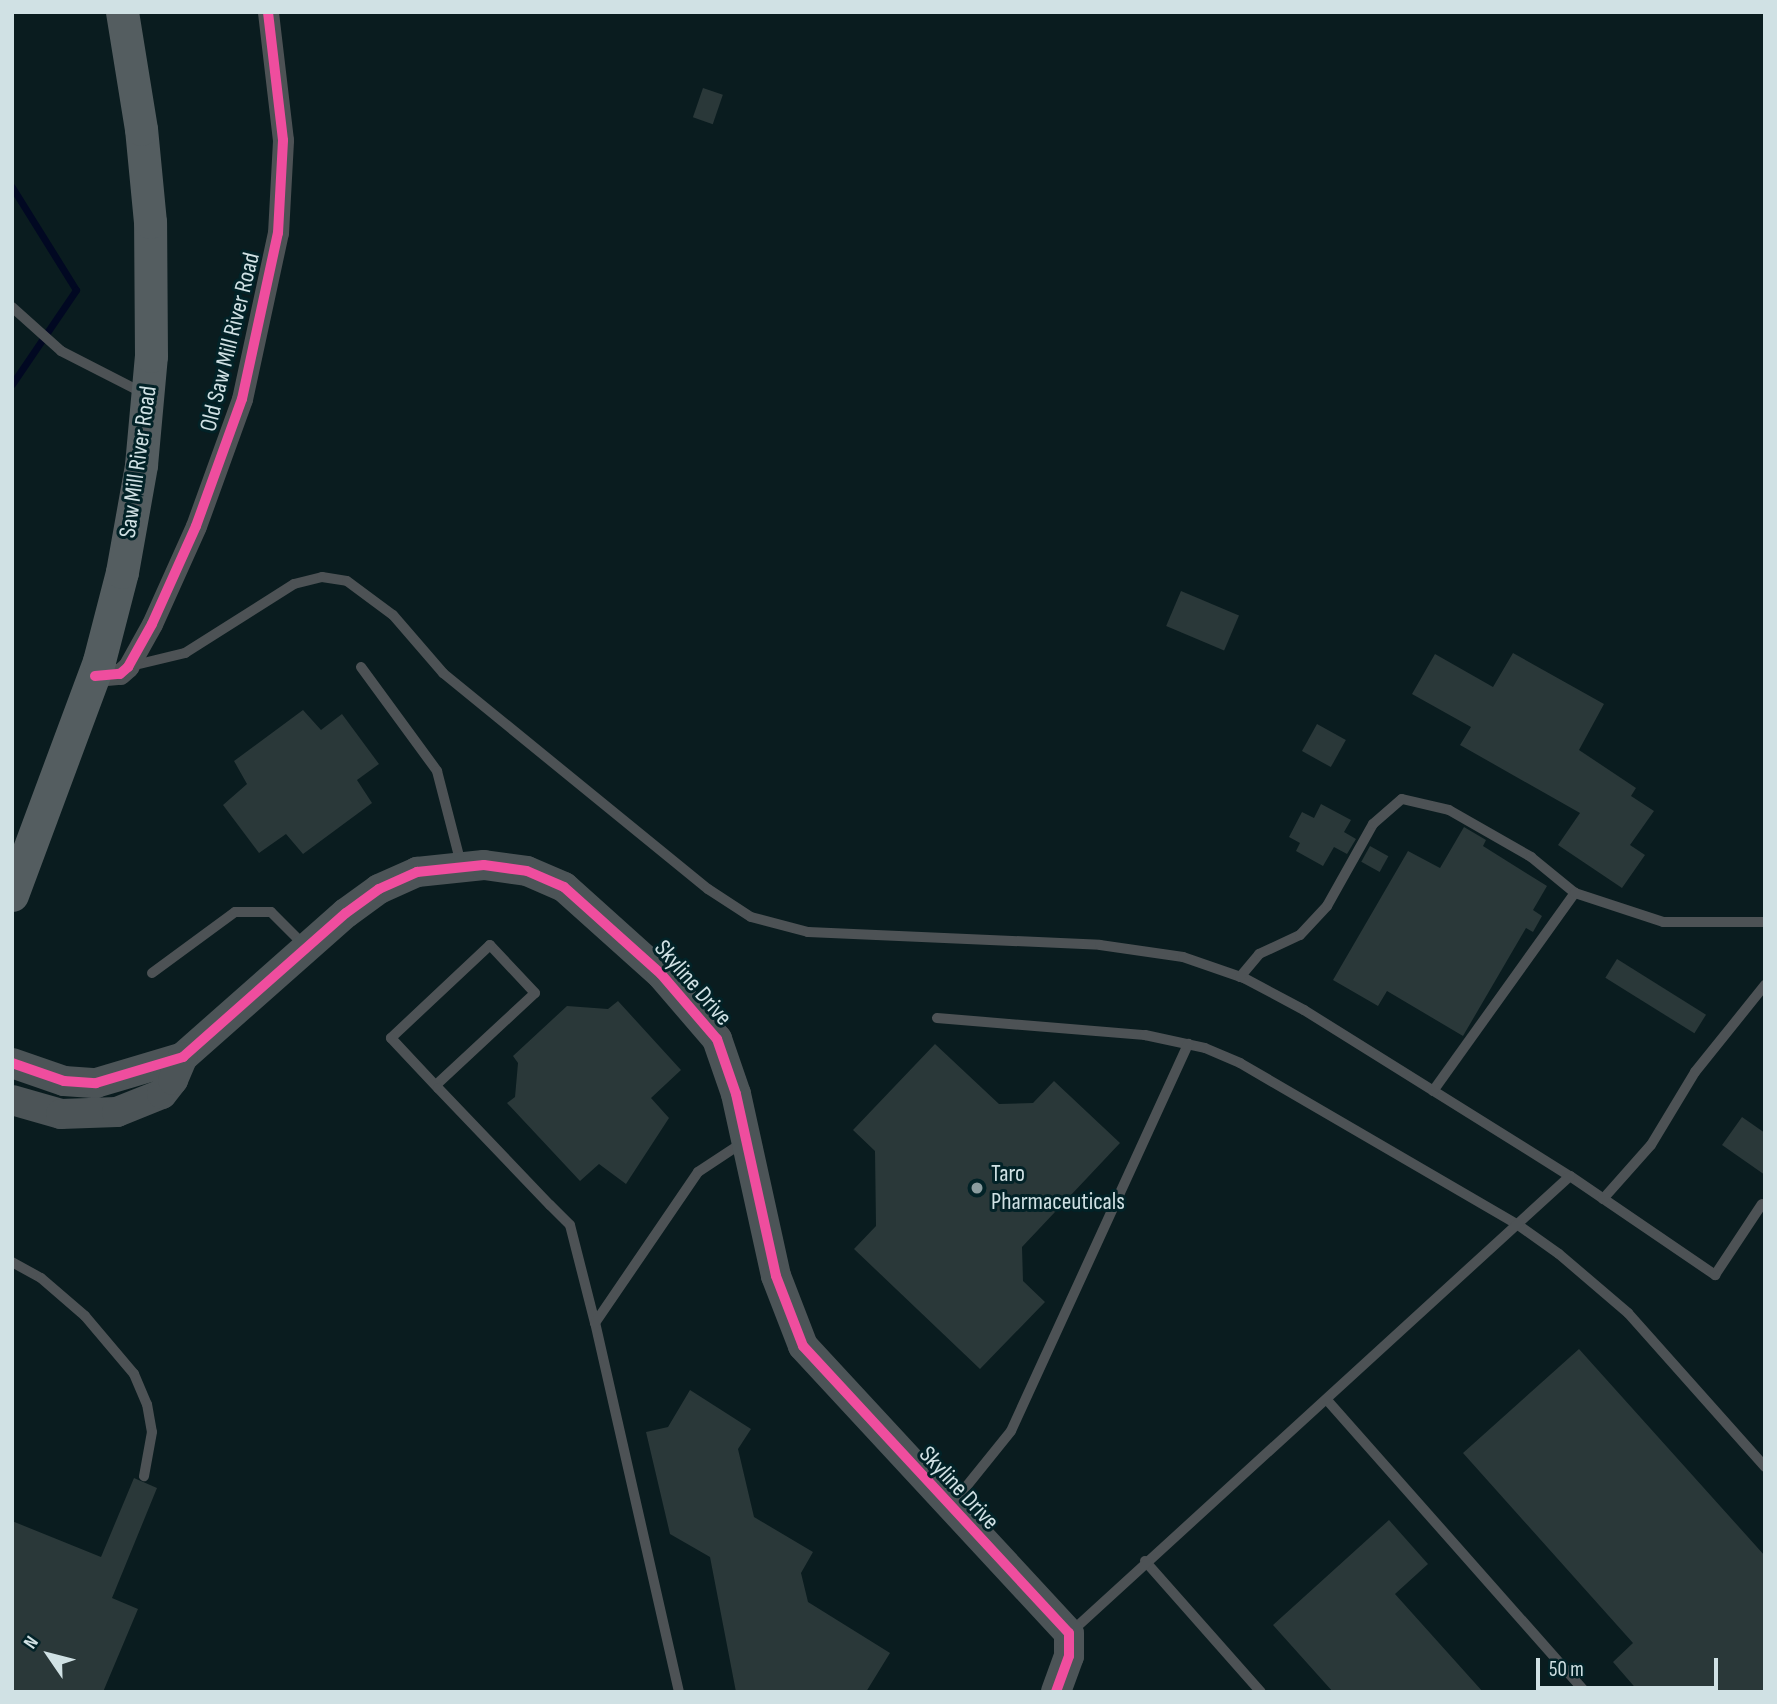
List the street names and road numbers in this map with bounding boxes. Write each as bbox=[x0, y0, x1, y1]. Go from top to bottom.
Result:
street label: Old Saw Mill River Road bbox=[194, 250, 266, 434]
street label: Saw Mill River Road bbox=[113, 384, 163, 540]
street label: Skyline Drive bbox=[648, 934, 738, 1032]
street label: Skyline Drive bbox=[913, 1440, 1005, 1536]

